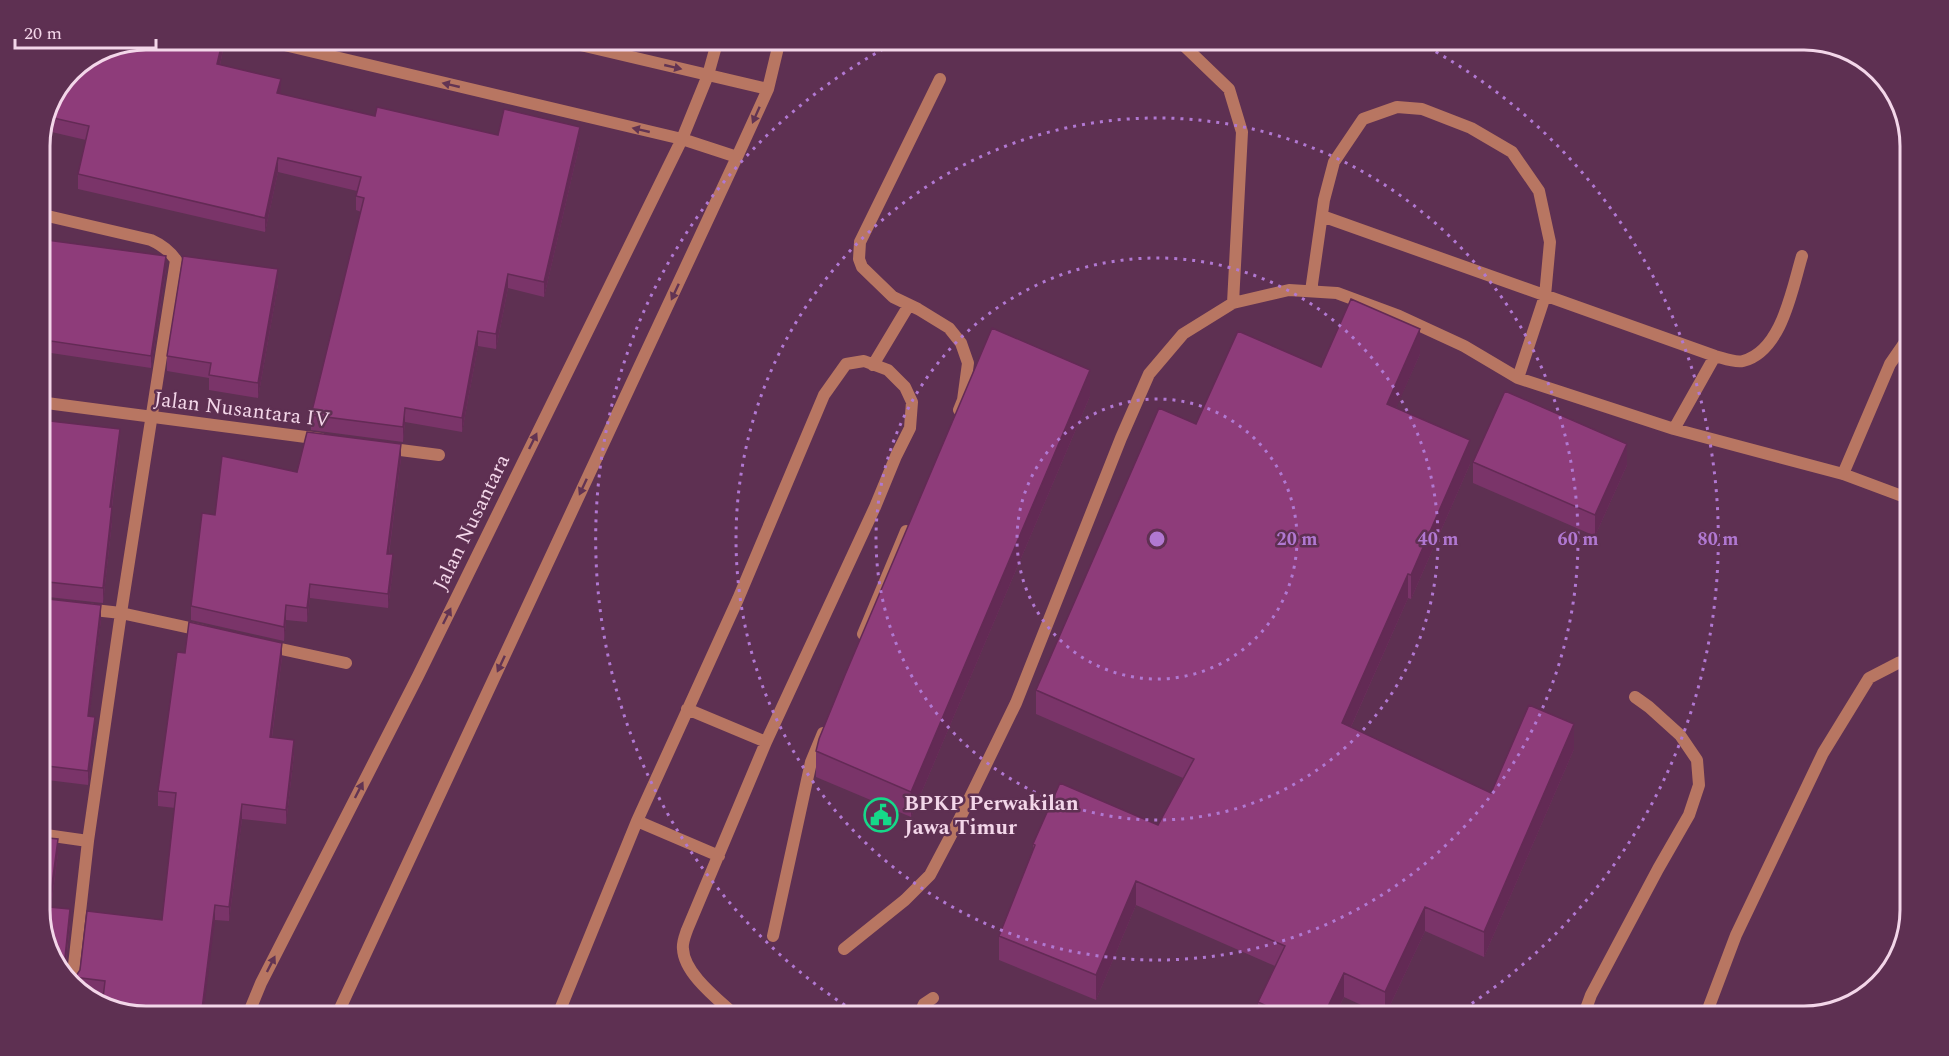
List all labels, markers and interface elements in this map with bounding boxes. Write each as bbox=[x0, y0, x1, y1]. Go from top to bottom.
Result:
scale bar bbox=[15, 12, 156, 50]
text: 20 m bbox=[24, 20, 62, 47]
one-way arrow bbox=[664, 63, 682, 73]
one-way arrow bbox=[442, 79, 460, 89]
one-way arrow bbox=[751, 106, 761, 124]
one-way arrow bbox=[631, 124, 650, 134]
one-way arrow bbox=[670, 283, 679, 300]
street label: Jalan Nusantara IV bbox=[152, 383, 332, 437]
one-way arrow bbox=[528, 432, 538, 449]
street label: Jalan Nusantara bbox=[425, 448, 519, 596]
one-way arrow bbox=[579, 479, 588, 496]
text: 20 m bbox=[1277, 526, 1317, 553]
text: 40 m bbox=[1418, 526, 1458, 553]
text: 60 m bbox=[1558, 526, 1598, 553]
text: 80 m bbox=[1698, 526, 1738, 553]
centre of rings bbox=[1147, 529, 1167, 549]
one-way arrow bbox=[442, 607, 452, 624]
one-way arrow bbox=[496, 656, 505, 673]
one-way arrow bbox=[354, 781, 364, 799]
place label: BPKP Perwakilan Jawa Timur bbox=[904, 788, 1079, 844]
public building icon: BPKP Perwakilan Jawa Timur bbox=[863, 797, 899, 833]
one-way arrow bbox=[266, 955, 276, 972]

